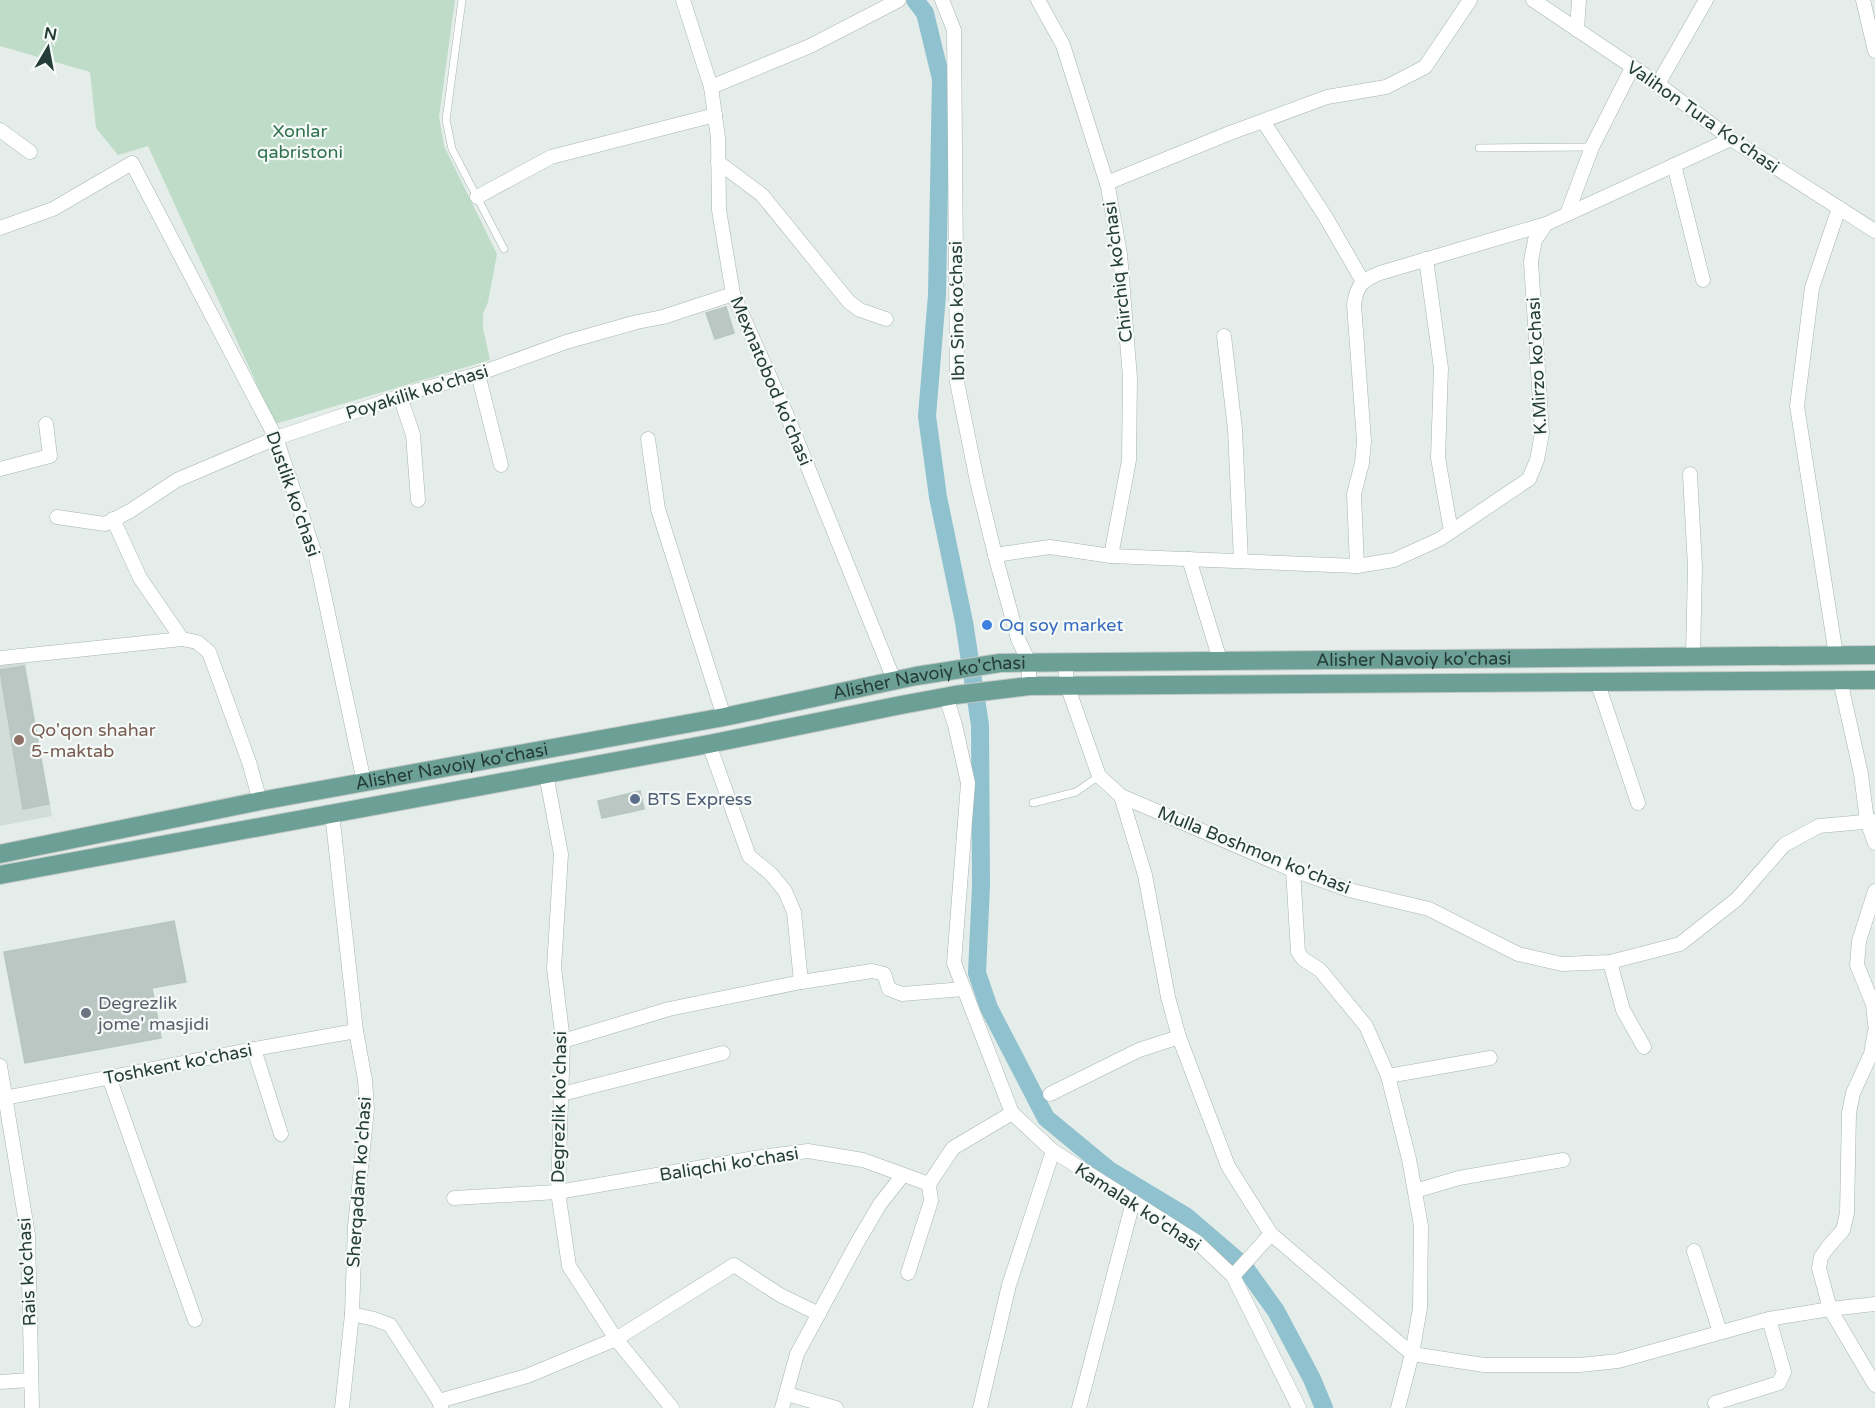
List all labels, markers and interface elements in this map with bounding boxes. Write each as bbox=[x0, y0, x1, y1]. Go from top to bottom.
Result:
north arrow bbox=[18, 18, 78, 78]
text: N bbox=[42, 23, 58, 45]
street label: Valihon Tura Ko'chasi bbox=[1622, 56, 1784, 178]
park label: Xonlar qabristoni bbox=[257, 120, 343, 163]
street label: Chirchiq ko’chasi bbox=[1098, 200, 1138, 344]
street label: Ibn Sino ko‘chasi bbox=[945, 241, 969, 381]
street label: Mexnatobod ko'chasi bbox=[725, 293, 817, 469]
street label: K.Mirzo ko'chasi bbox=[1522, 296, 1552, 436]
street label: Poyakilik ko'chasi bbox=[343, 360, 491, 424]
street label: Dustlik ko'chasi bbox=[261, 428, 325, 560]
place label: Oq soy market bbox=[999, 614, 1123, 636]
marker: Oq soy market bbox=[980, 618, 994, 632]
street label: Alisher Navoiy ko'chasi bbox=[1316, 647, 1512, 671]
street label: Alisher Navoiy ko'chasi bbox=[831, 652, 1026, 705]
place label: Qo'qon shahar 5-maktab bbox=[31, 719, 156, 762]
marker: Qo'qon shahar 5-maktab bbox=[12, 733, 26, 747]
street label: Alisher Navoiy ko'chasi bbox=[353, 738, 550, 795]
place label: BTS Express bbox=[647, 788, 752, 810]
marker: BTS Express bbox=[628, 792, 642, 806]
street label: Mulla Boshmon ko'chasi bbox=[1154, 801, 1354, 899]
place label: Degrezlik jome' masjidi bbox=[97, 992, 209, 1035]
marker: Degrezlik jome' masjidi bbox=[79, 1006, 93, 1020]
street label: Degrezlik ko'chasi bbox=[547, 1031, 571, 1183]
street label: Toshkent ko'chasi bbox=[102, 1039, 254, 1089]
street label: Sherqadam ko'chasi bbox=[342, 1096, 376, 1268]
street label: Baliqchi ko'chasi bbox=[658, 1142, 800, 1186]
street label: Kamalak ko'chasi bbox=[1071, 1158, 1205, 1256]
street label: Rais ko'chasi bbox=[13, 1217, 41, 1327]

